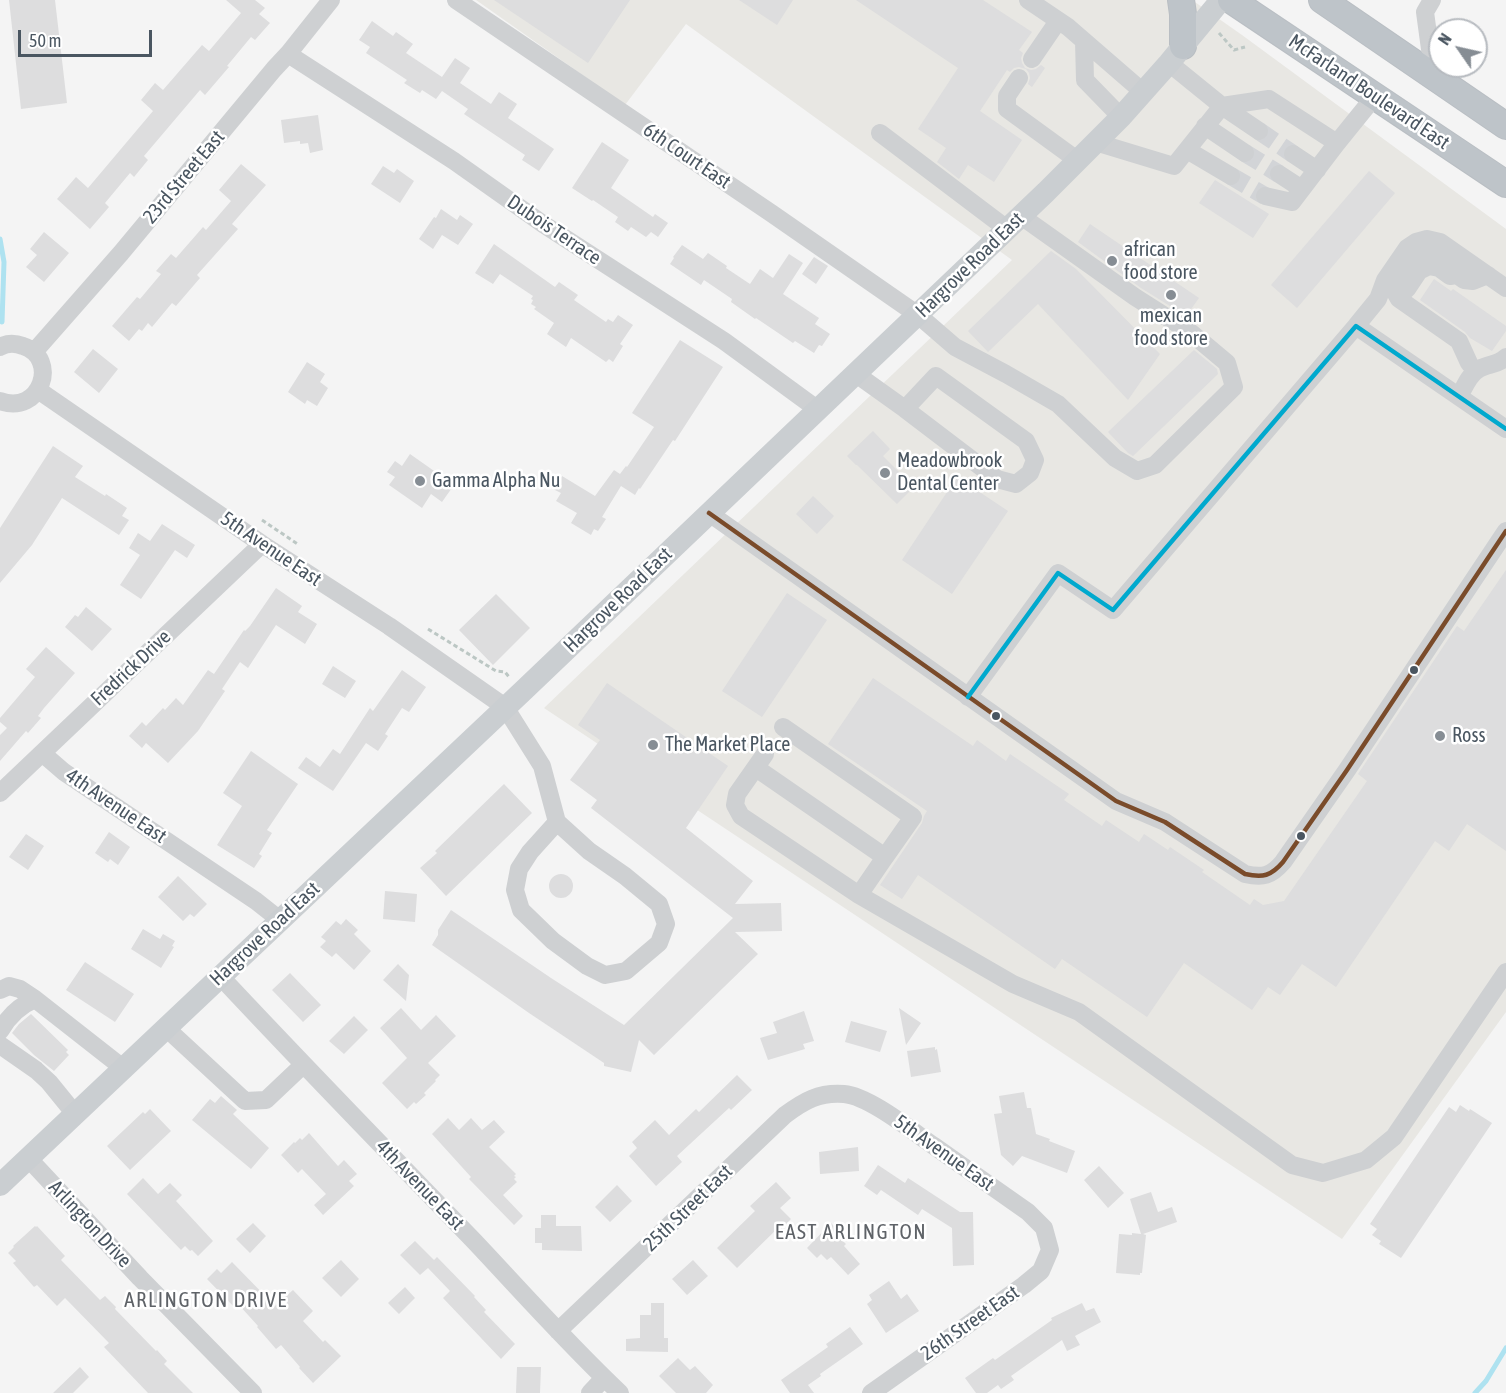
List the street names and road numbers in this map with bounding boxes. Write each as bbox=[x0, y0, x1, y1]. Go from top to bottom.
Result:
street label: McFarland Boulevard East bbox=[1284, 29, 1454, 155]
street label: 6th Court East bbox=[639, 118, 735, 194]
street label: 23rd Street East bbox=[138, 126, 230, 228]
street label: Dubois Terrace bbox=[503, 190, 605, 270]
street label: Hargrove Road East bbox=[911, 207, 1029, 323]
street label: 5th Avenue East bbox=[216, 507, 326, 591]
street label: Hargrove Road East bbox=[559, 542, 677, 658]
street label: Fredrick Drive bbox=[86, 625, 176, 711]
street label: 4th Avenue East bbox=[61, 764, 171, 848]
street label: Hargrove Road East bbox=[205, 877, 325, 991]
street label: 5th Avenue East bbox=[889, 1110, 999, 1196]
street label: 4th Avenue East bbox=[371, 1135, 469, 1235]
street label: 25th Street East bbox=[639, 1160, 737, 1256]
street label: Arlington Drive bbox=[44, 1176, 136, 1272]
street label: 26th Street East bbox=[916, 1280, 1024, 1366]

